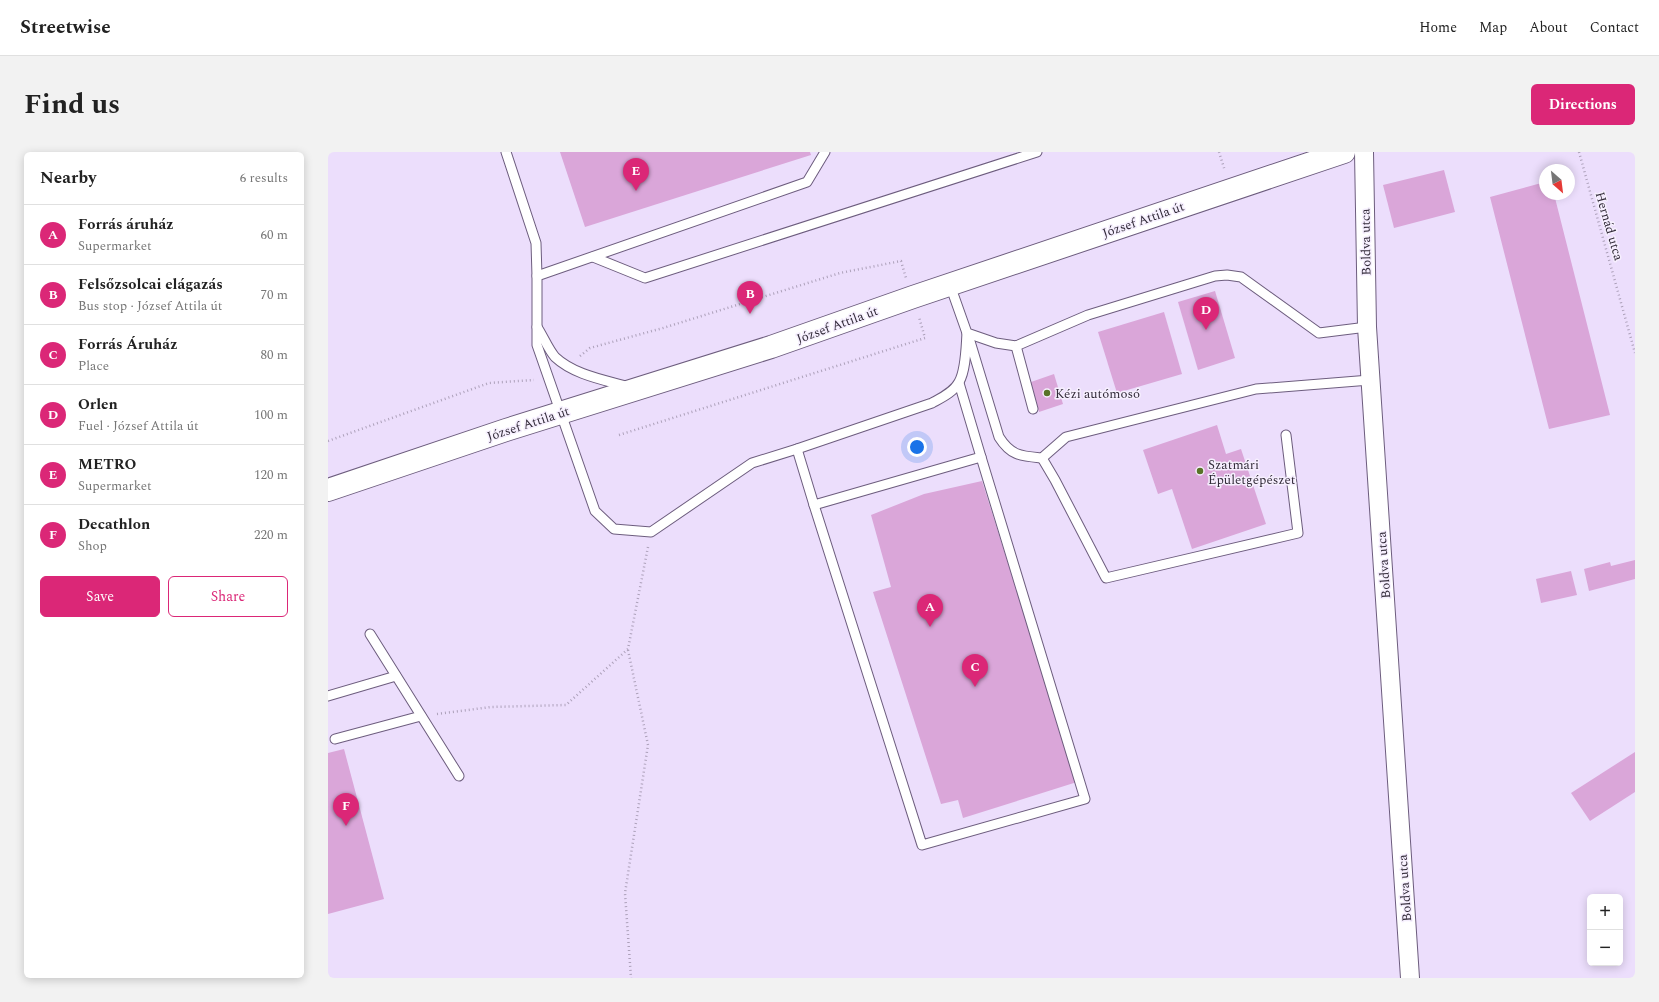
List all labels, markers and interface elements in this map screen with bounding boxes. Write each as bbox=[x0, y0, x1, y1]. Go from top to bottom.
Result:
text: Streetwise bbox=[20, 13, 111, 42]
text: Home bbox=[1419, 17, 1457, 38]
text: Map bbox=[1479, 17, 1507, 38]
text: About bbox=[1529, 17, 1568, 38]
text: Contact bbox=[1590, 17, 1639, 38]
text: Find us bbox=[24, 83, 120, 126]
button: Directions bbox=[1531, 84, 1635, 125]
pin: E bbox=[623, 158, 649, 191]
north arrow bbox=[1539, 164, 1575, 200]
text: Nearby bbox=[40, 165, 96, 191]
text: 6 results bbox=[240, 168, 288, 188]
street label: Hernád utca bbox=[1590, 189, 1629, 264]
street label: József Attila út bbox=[1100, 196, 1187, 243]
street label: Boldva utca bbox=[1355, 208, 1377, 276]
text: Forrás áruház bbox=[78, 213, 174, 236]
text: A bbox=[48, 225, 58, 245]
text: 60 m bbox=[261, 225, 288, 245]
text: Supermarket bbox=[78, 236, 152, 256]
text: Felsőzsolcai elágazás bbox=[78, 273, 223, 296]
pin: B bbox=[737, 281, 763, 314]
text: B bbox=[48, 285, 58, 305]
text: 70 m bbox=[261, 285, 288, 305]
text: Bus stop · József Attila út bbox=[78, 296, 222, 316]
pin: D bbox=[1193, 297, 1219, 330]
street label: József Attila út bbox=[794, 301, 881, 349]
text: Forrás Áruház bbox=[78, 333, 178, 356]
text: C bbox=[48, 345, 58, 365]
text: 80 m bbox=[261, 345, 288, 365]
text: Place bbox=[78, 356, 109, 376]
place label: Kézi autómosó bbox=[1055, 384, 1140, 404]
marker: Kézi autómosó bbox=[1042, 388, 1052, 398]
text: Orlen bbox=[78, 393, 118, 416]
street label: József Attila út bbox=[485, 401, 572, 447]
text: D bbox=[48, 405, 58, 425]
text: 100 m bbox=[254, 405, 288, 425]
text: Fuel · József Attila út bbox=[78, 416, 199, 436]
your location bbox=[907, 437, 927, 457]
text: METRO bbox=[78, 453, 136, 476]
place label: Szatmári Épületgépészet bbox=[1208, 455, 1296, 490]
text: E bbox=[49, 465, 57, 485]
text: 120 m bbox=[254, 465, 288, 485]
marker: Szatmári Épületgépészet bbox=[1195, 466, 1205, 476]
text: Supermarket bbox=[78, 476, 152, 496]
text: Decathlon bbox=[78, 513, 150, 536]
text: F bbox=[49, 525, 57, 545]
text: 220 m bbox=[254, 525, 288, 545]
street label: Boldva utca bbox=[1372, 530, 1396, 599]
text: Shop bbox=[78, 536, 107, 556]
button: Save bbox=[40, 576, 160, 617]
button: Share bbox=[168, 576, 288, 617]
pin: A bbox=[917, 594, 943, 627]
pin: C bbox=[962, 654, 988, 687]
pin: F bbox=[333, 793, 359, 826]
street label: Boldva utca bbox=[1393, 853, 1417, 922]
map controls bbox=[1587, 894, 1623, 966]
button: + bbox=[1587, 894, 1623, 930]
button: − bbox=[1587, 930, 1623, 966]

